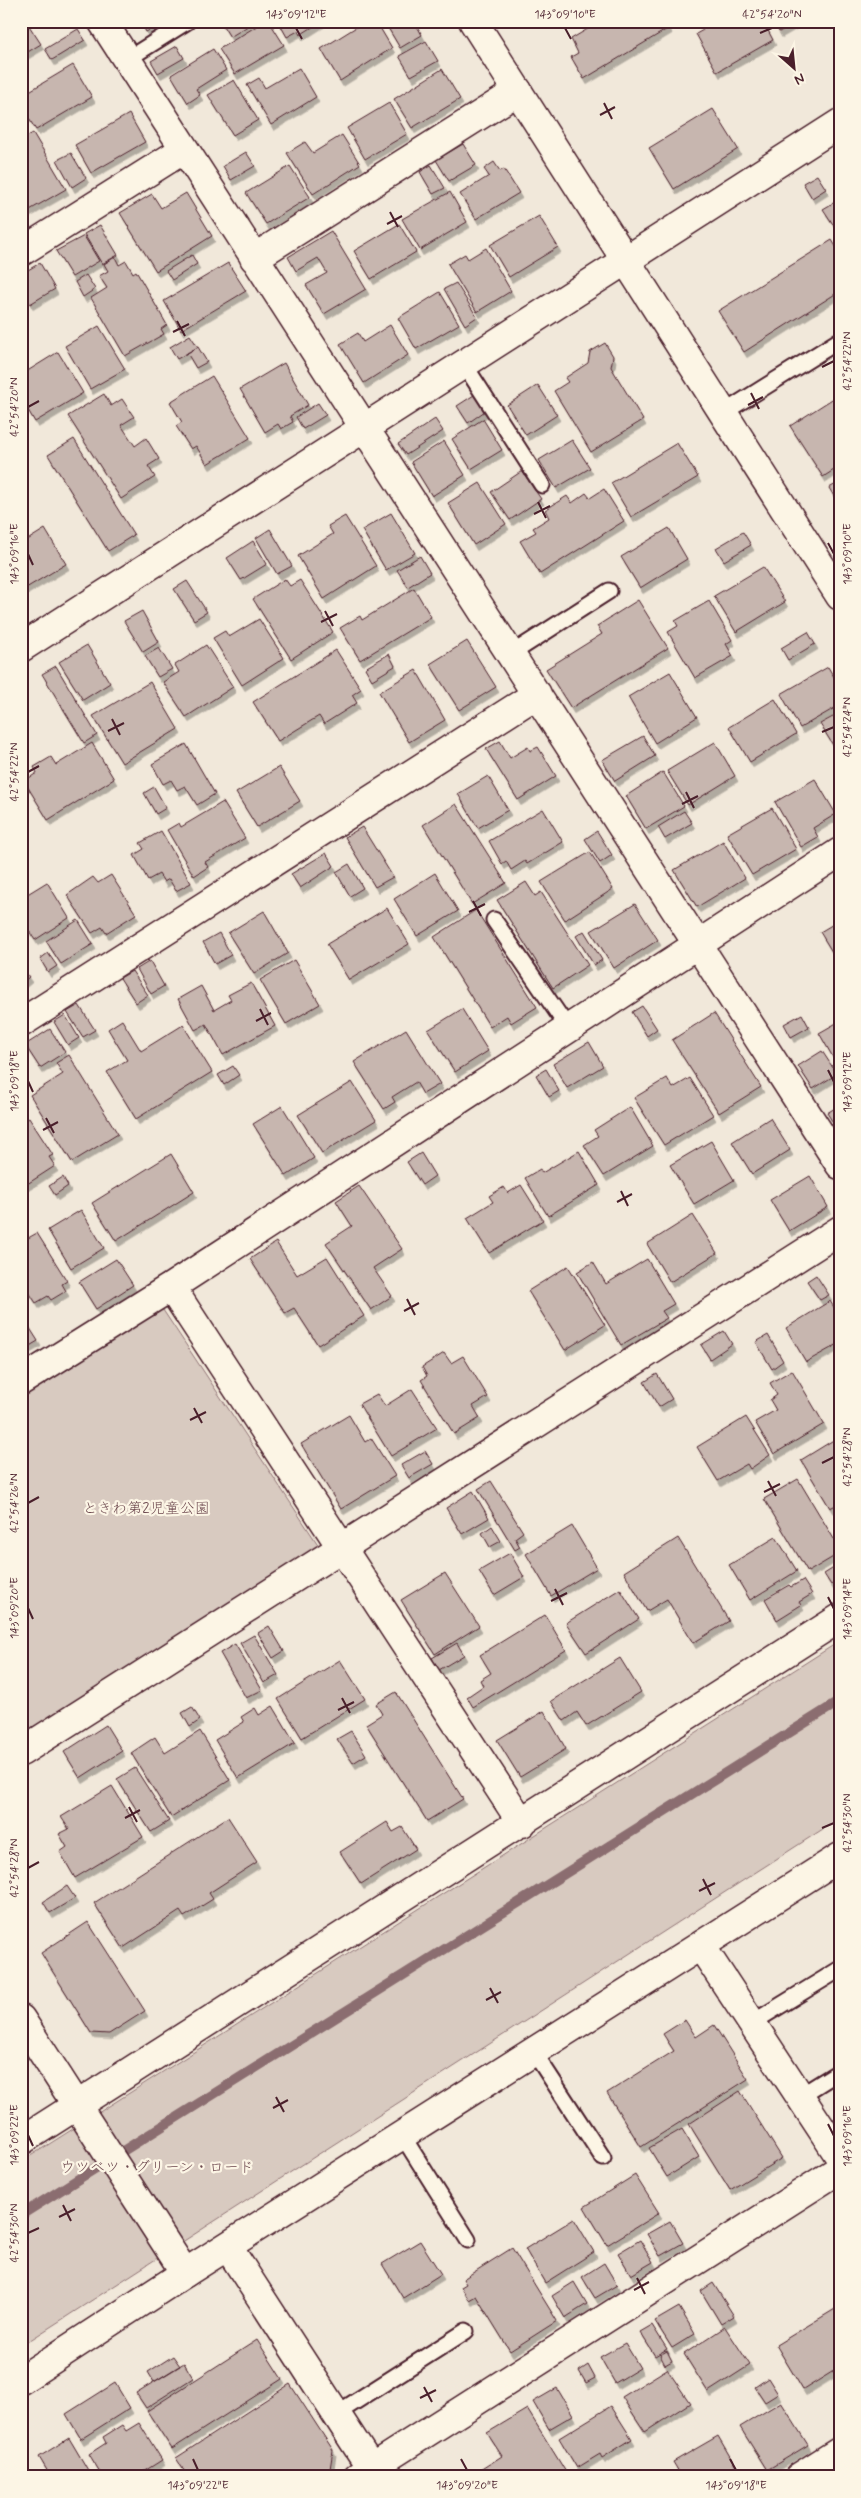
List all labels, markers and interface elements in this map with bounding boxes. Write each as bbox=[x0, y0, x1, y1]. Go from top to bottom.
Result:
text: 143°09'12"E bbox=[265, 7, 327, 23]
text: 143°09'10"E bbox=[534, 7, 596, 23]
text: 42°54'20"N bbox=[742, 7, 802, 23]
north arrow bbox=[768, 42, 818, 92]
text: N bbox=[791, 69, 808, 89]
text: 42°54'22"N bbox=[840, 332, 856, 390]
text: 42°54'20"N bbox=[7, 377, 23, 437]
text: 143°09'16"E bbox=[7, 523, 23, 585]
text: 143°09'10"E bbox=[840, 523, 856, 585]
text: 42°54'24"N bbox=[840, 697, 856, 757]
text: 42°54'22"N bbox=[7, 743, 23, 801]
text: 143°09'18"E bbox=[7, 1050, 23, 1112]
text: 143°09'12"E bbox=[840, 1051, 856, 1113]
text: 42°54'28"N bbox=[840, 1427, 856, 1487]
text: 42°54'26"N bbox=[7, 1473, 23, 1533]
park label: ときわ第2児童公園 bbox=[82, 1499, 210, 1519]
text: 143°09'20"E bbox=[7, 1577, 23, 1639]
text: 143°09'14"E bbox=[840, 1578, 856, 1640]
text: 42°54'30"N bbox=[840, 1793, 856, 1853]
text: 42°54'28"N bbox=[7, 1838, 23, 1898]
text: 143°09'22"E bbox=[7, 2104, 23, 2166]
text: 143°09'16"E bbox=[840, 2105, 856, 2167]
park label: ウツベツ・グリーン・ロード bbox=[60, 2158, 254, 2178]
text: 42°54'30"N bbox=[7, 2203, 23, 2263]
text: 143°09'22"E bbox=[167, 2478, 229, 2494]
text: 143°09'20"E bbox=[436, 2478, 498, 2494]
text: 143°09'18"E bbox=[705, 2478, 767, 2494]

